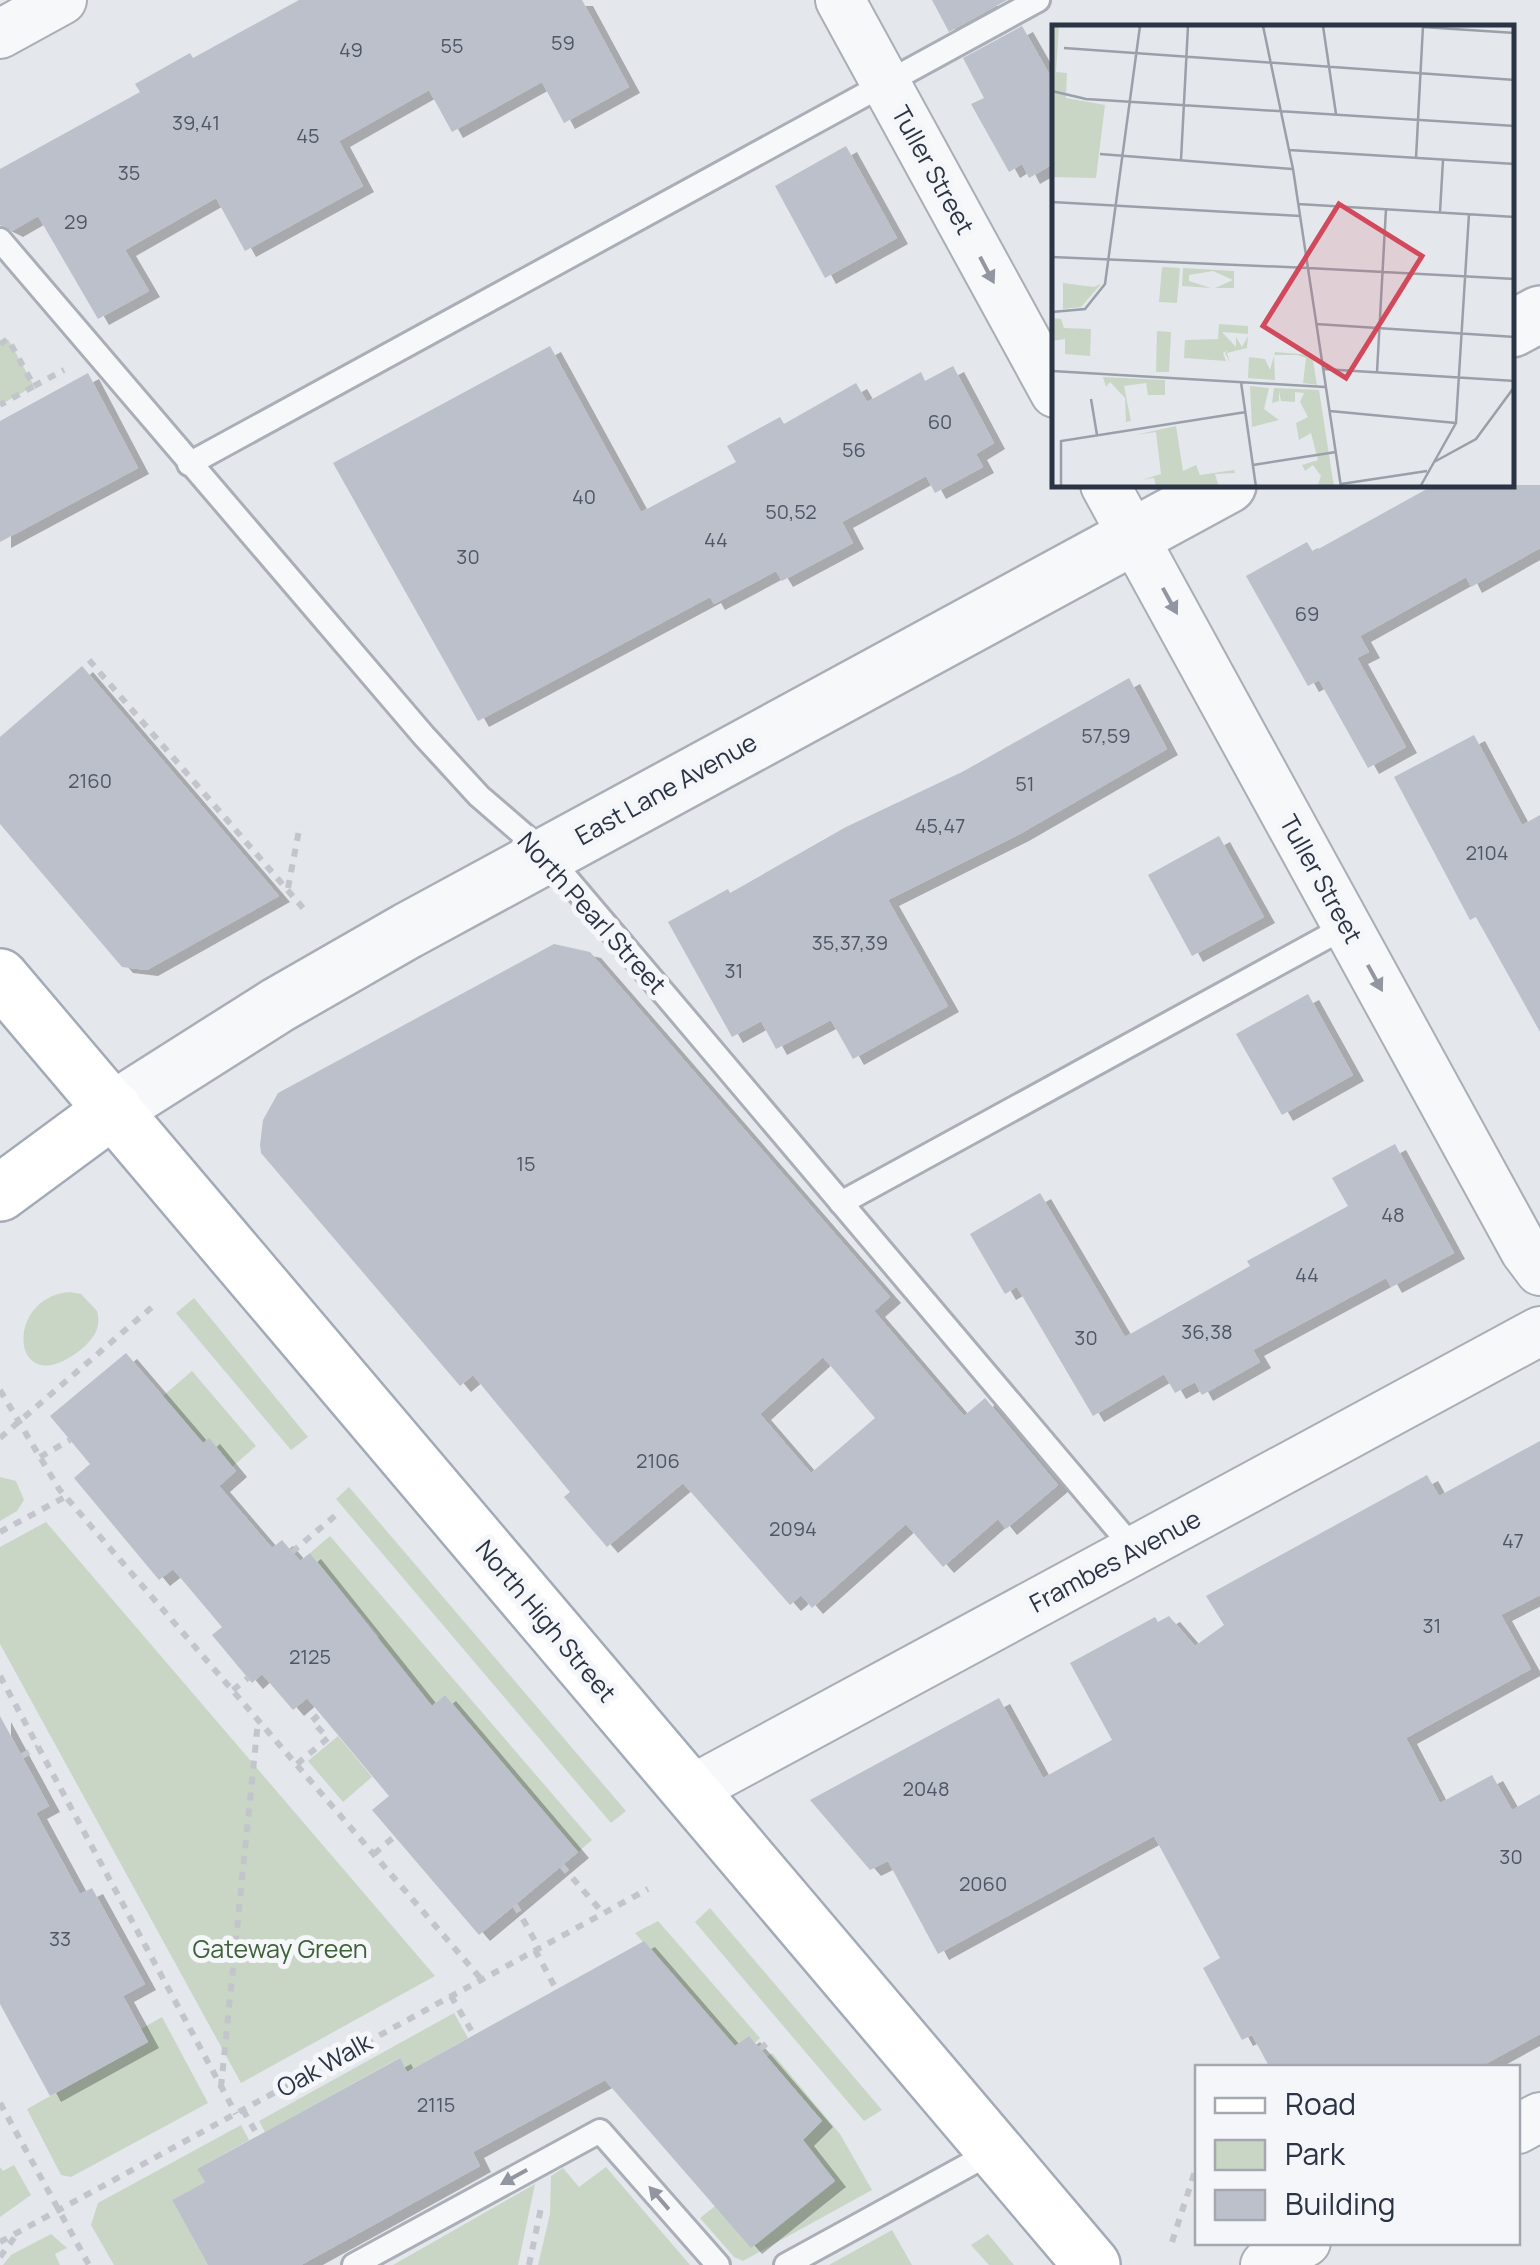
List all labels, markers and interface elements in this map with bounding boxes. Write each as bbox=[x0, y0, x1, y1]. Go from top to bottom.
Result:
inset map bbox=[1052, 25, 1515, 488]
house number: 59 bbox=[551, 29, 575, 56]
house number: 55 bbox=[440, 32, 464, 59]
house number: 49 bbox=[339, 36, 363, 63]
street label: Tuller Street bbox=[884, 99, 983, 240]
house number: 39,41 bbox=[172, 109, 220, 136]
house number: 45 bbox=[296, 122, 320, 149]
house number: 35 bbox=[118, 159, 140, 186]
house number: 29 bbox=[64, 208, 88, 235]
one-way arrow bbox=[979, 255, 996, 284]
house number: 60 bbox=[928, 408, 952, 435]
house number: 56 bbox=[842, 436, 866, 463]
house number: 40 bbox=[572, 483, 596, 510]
house number: 50,52 bbox=[765, 498, 817, 525]
house number: 44 bbox=[704, 526, 728, 553]
house number: 30 bbox=[456, 543, 480, 570]
one-way arrow bbox=[1160, 587, 1178, 615]
house number: 69 bbox=[1295, 600, 1319, 627]
house number: 57,59 bbox=[1081, 722, 1131, 749]
street label: East Lane Avenue bbox=[569, 724, 763, 853]
house number: 2160 bbox=[68, 767, 112, 794]
house number: 51 bbox=[1015, 770, 1035, 797]
street label: Tuller Street bbox=[1272, 808, 1371, 949]
house number: 45,47 bbox=[915, 812, 965, 839]
street label: North Pearl Street bbox=[510, 824, 675, 1001]
house number: 2104 bbox=[1465, 839, 1509, 866]
house number: 35,37,39 bbox=[812, 929, 888, 956]
house number: 31 bbox=[725, 957, 743, 984]
one-way arrow bbox=[1367, 964, 1384, 993]
house number: 15 bbox=[516, 1150, 536, 1177]
house number: 48 bbox=[1381, 1201, 1405, 1228]
house number: 44 bbox=[1295, 1261, 1319, 1288]
house number: 36,38 bbox=[1181, 1318, 1233, 1345]
house number: 30 bbox=[1074, 1324, 1098, 1351]
house number: 2106 bbox=[636, 1447, 680, 1474]
street label: Frambes Avenue bbox=[1023, 1501, 1207, 1620]
house number: 2094 bbox=[769, 1515, 817, 1542]
house number: 47 bbox=[1502, 1527, 1524, 1554]
street label: North High Street bbox=[468, 1532, 625, 1709]
house number: 31 bbox=[1423, 1612, 1441, 1639]
house number: 2125 bbox=[289, 1643, 331, 1670]
house number: 2048 bbox=[903, 1775, 950, 1802]
house number: 30 bbox=[1499, 1843, 1523, 1870]
house number: 2060 bbox=[959, 1870, 1007, 1897]
house number: 33 bbox=[49, 1925, 71, 1952]
park label: Gateway Green bbox=[193, 1931, 368, 1966]
street label: Oak Walk bbox=[270, 2024, 378, 2105]
legend bbox=[1195, 2065, 1520, 2245]
text: Road bbox=[1285, 2083, 1356, 2124]
house number: 2115 bbox=[417, 2091, 455, 2118]
text: Park bbox=[1285, 2133, 1346, 2174]
one-way arrow bbox=[500, 2168, 528, 2186]
text: Building bbox=[1285, 2183, 1396, 2224]
one-way arrow bbox=[648, 2186, 670, 2211]

